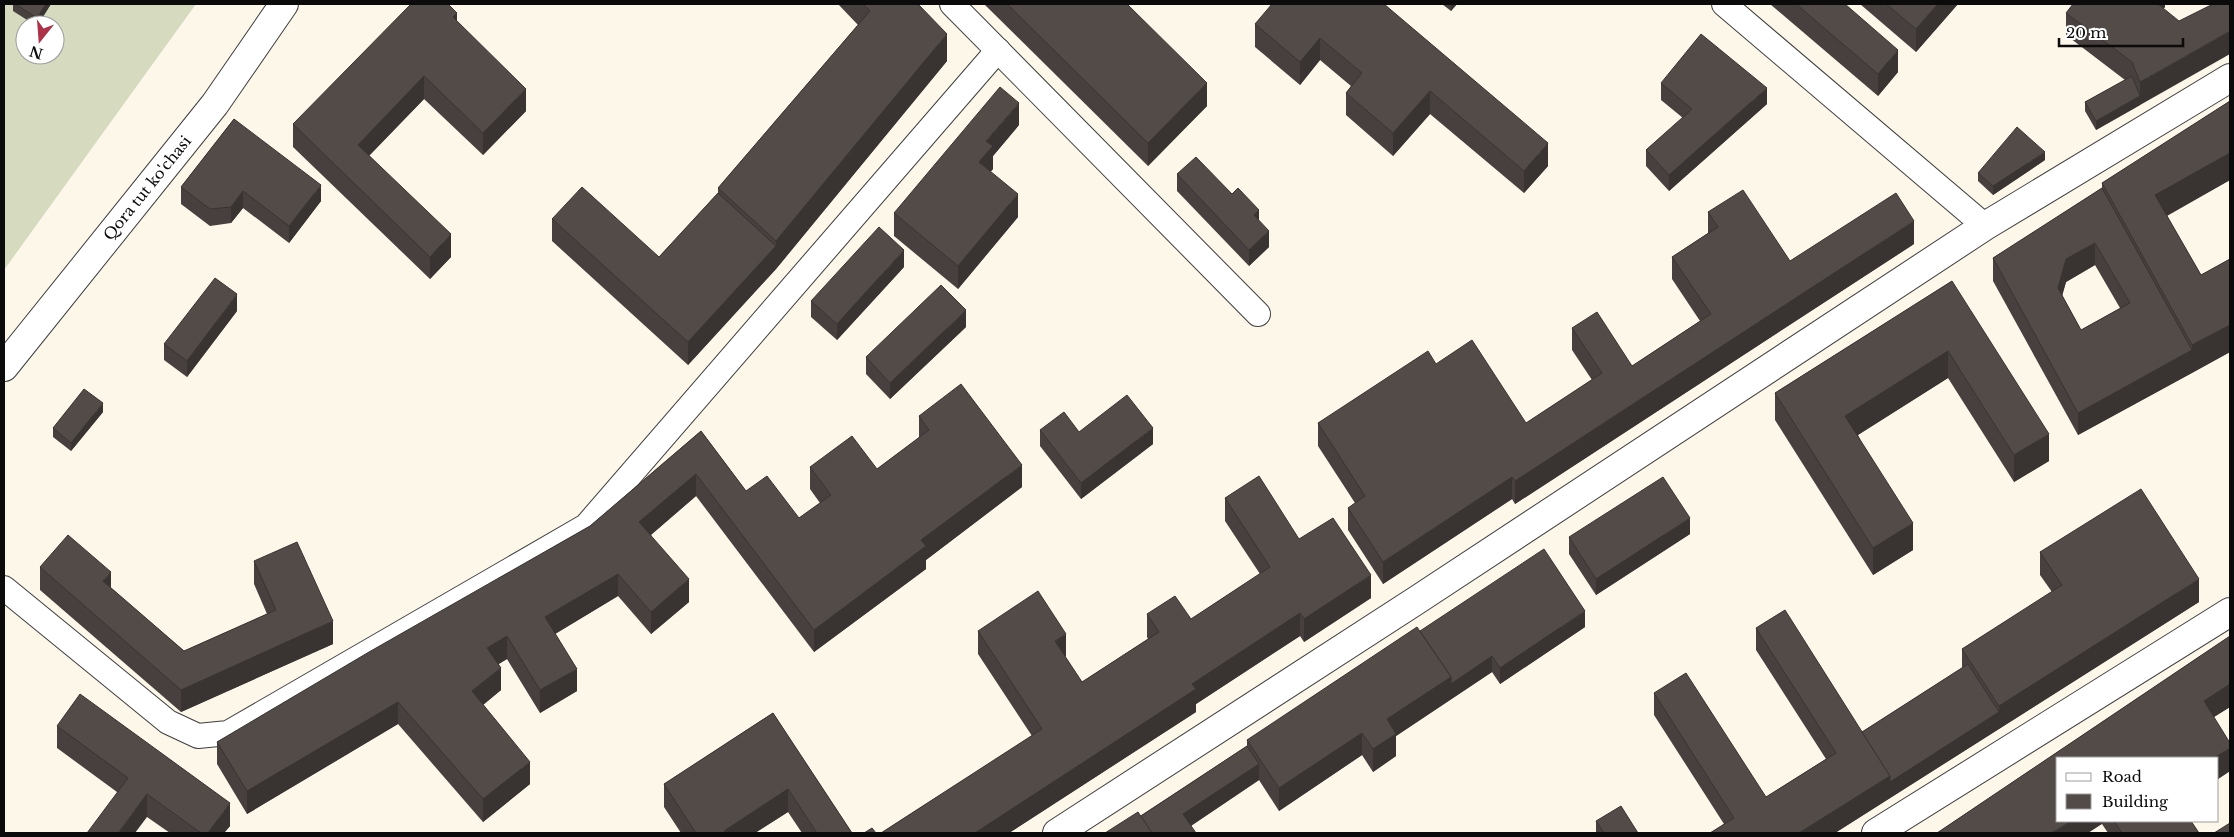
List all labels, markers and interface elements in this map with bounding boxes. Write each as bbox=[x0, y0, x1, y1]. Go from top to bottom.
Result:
north arrow bbox=[15, 15, 65, 65]
scale bar bbox=[2059, 15, 2183, 47]
text: 20 m bbox=[2066, 23, 2106, 42]
text: N bbox=[27, 42, 45, 63]
street label: Qora tut ko'chasi bbox=[99, 132, 195, 244]
legend bbox=[2056, 757, 2219, 822]
text: Road bbox=[2102, 767, 2142, 786]
text: Building bbox=[2102, 792, 2169, 811]

